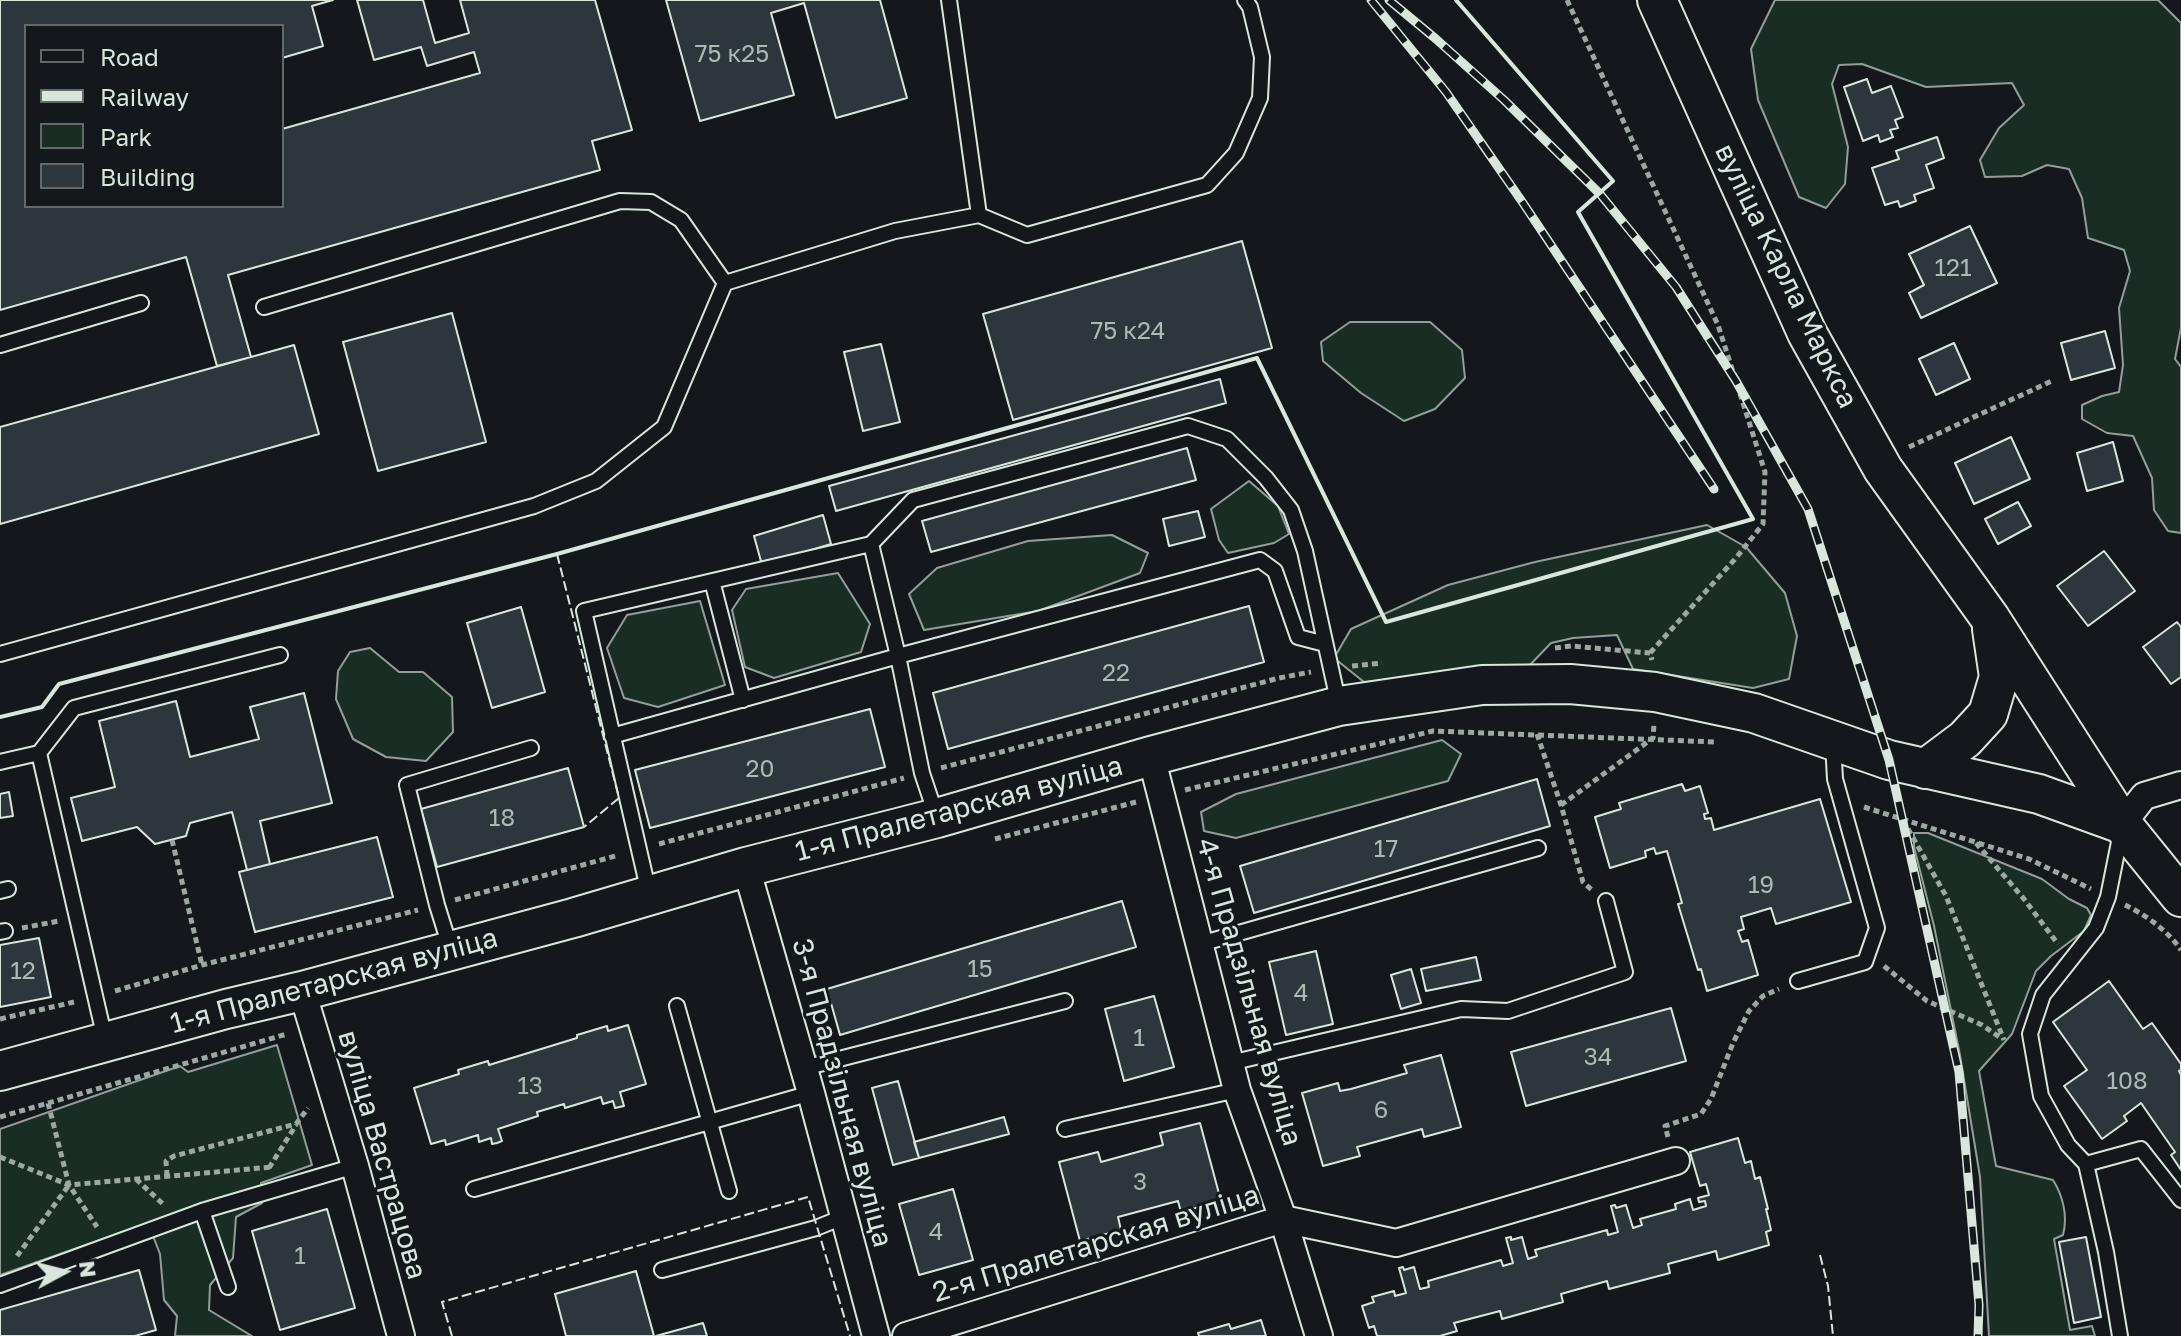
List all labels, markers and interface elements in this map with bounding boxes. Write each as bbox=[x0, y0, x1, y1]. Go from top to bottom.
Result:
legend bbox=[24, 24, 284, 208]
house number: 75 к25 bbox=[695, 40, 769, 68]
text: Road bbox=[100, 42, 159, 71]
text: Railway bbox=[100, 82, 189, 111]
text: Park bbox=[100, 122, 152, 151]
street label: вуліца Карла Маркса bbox=[1707, 138, 1865, 414]
text: Building bbox=[100, 162, 195, 191]
house number: 121 bbox=[1934, 254, 1972, 282]
house number: 75 к24 bbox=[1091, 317, 1165, 345]
house number: 22 bbox=[1102, 659, 1130, 687]
street label: 1-я Пралетарская вуліца bbox=[792, 749, 1126, 869]
house number: 20 bbox=[746, 755, 774, 783]
house number: 18 bbox=[489, 804, 515, 832]
street label: 4-я Прадзільная вуліца bbox=[1189, 834, 1309, 1150]
house number: 17 bbox=[1374, 835, 1398, 863]
house number: 19 bbox=[1748, 871, 1774, 899]
street label: 1-я Пралетарская вуліца bbox=[167, 921, 501, 1041]
street label: 3-я Прадзільная вуліца bbox=[785, 935, 899, 1251]
house number: 15 bbox=[967, 955, 993, 983]
house number: 12 bbox=[10, 957, 36, 985]
house number: 4 bbox=[1294, 979, 1308, 1007]
house number: 1 bbox=[1133, 1024, 1145, 1052]
street label: вуліца Вастрацова bbox=[330, 1027, 434, 1283]
house number: 34 bbox=[1584, 1043, 1612, 1071]
house number: 108 bbox=[2106, 1067, 2148, 1095]
house number: 13 bbox=[517, 1072, 543, 1100]
house number: 6 bbox=[1374, 1096, 1388, 1124]
house number: 3 bbox=[1133, 1168, 1147, 1196]
street label: 2-я Пралетарская вуліца bbox=[929, 1178, 1263, 1310]
house number: 4 bbox=[929, 1218, 943, 1246]
north arrow bbox=[24, 1232, 104, 1312]
house number: 1 bbox=[294, 1242, 306, 1270]
text: N bbox=[74, 1259, 103, 1279]

